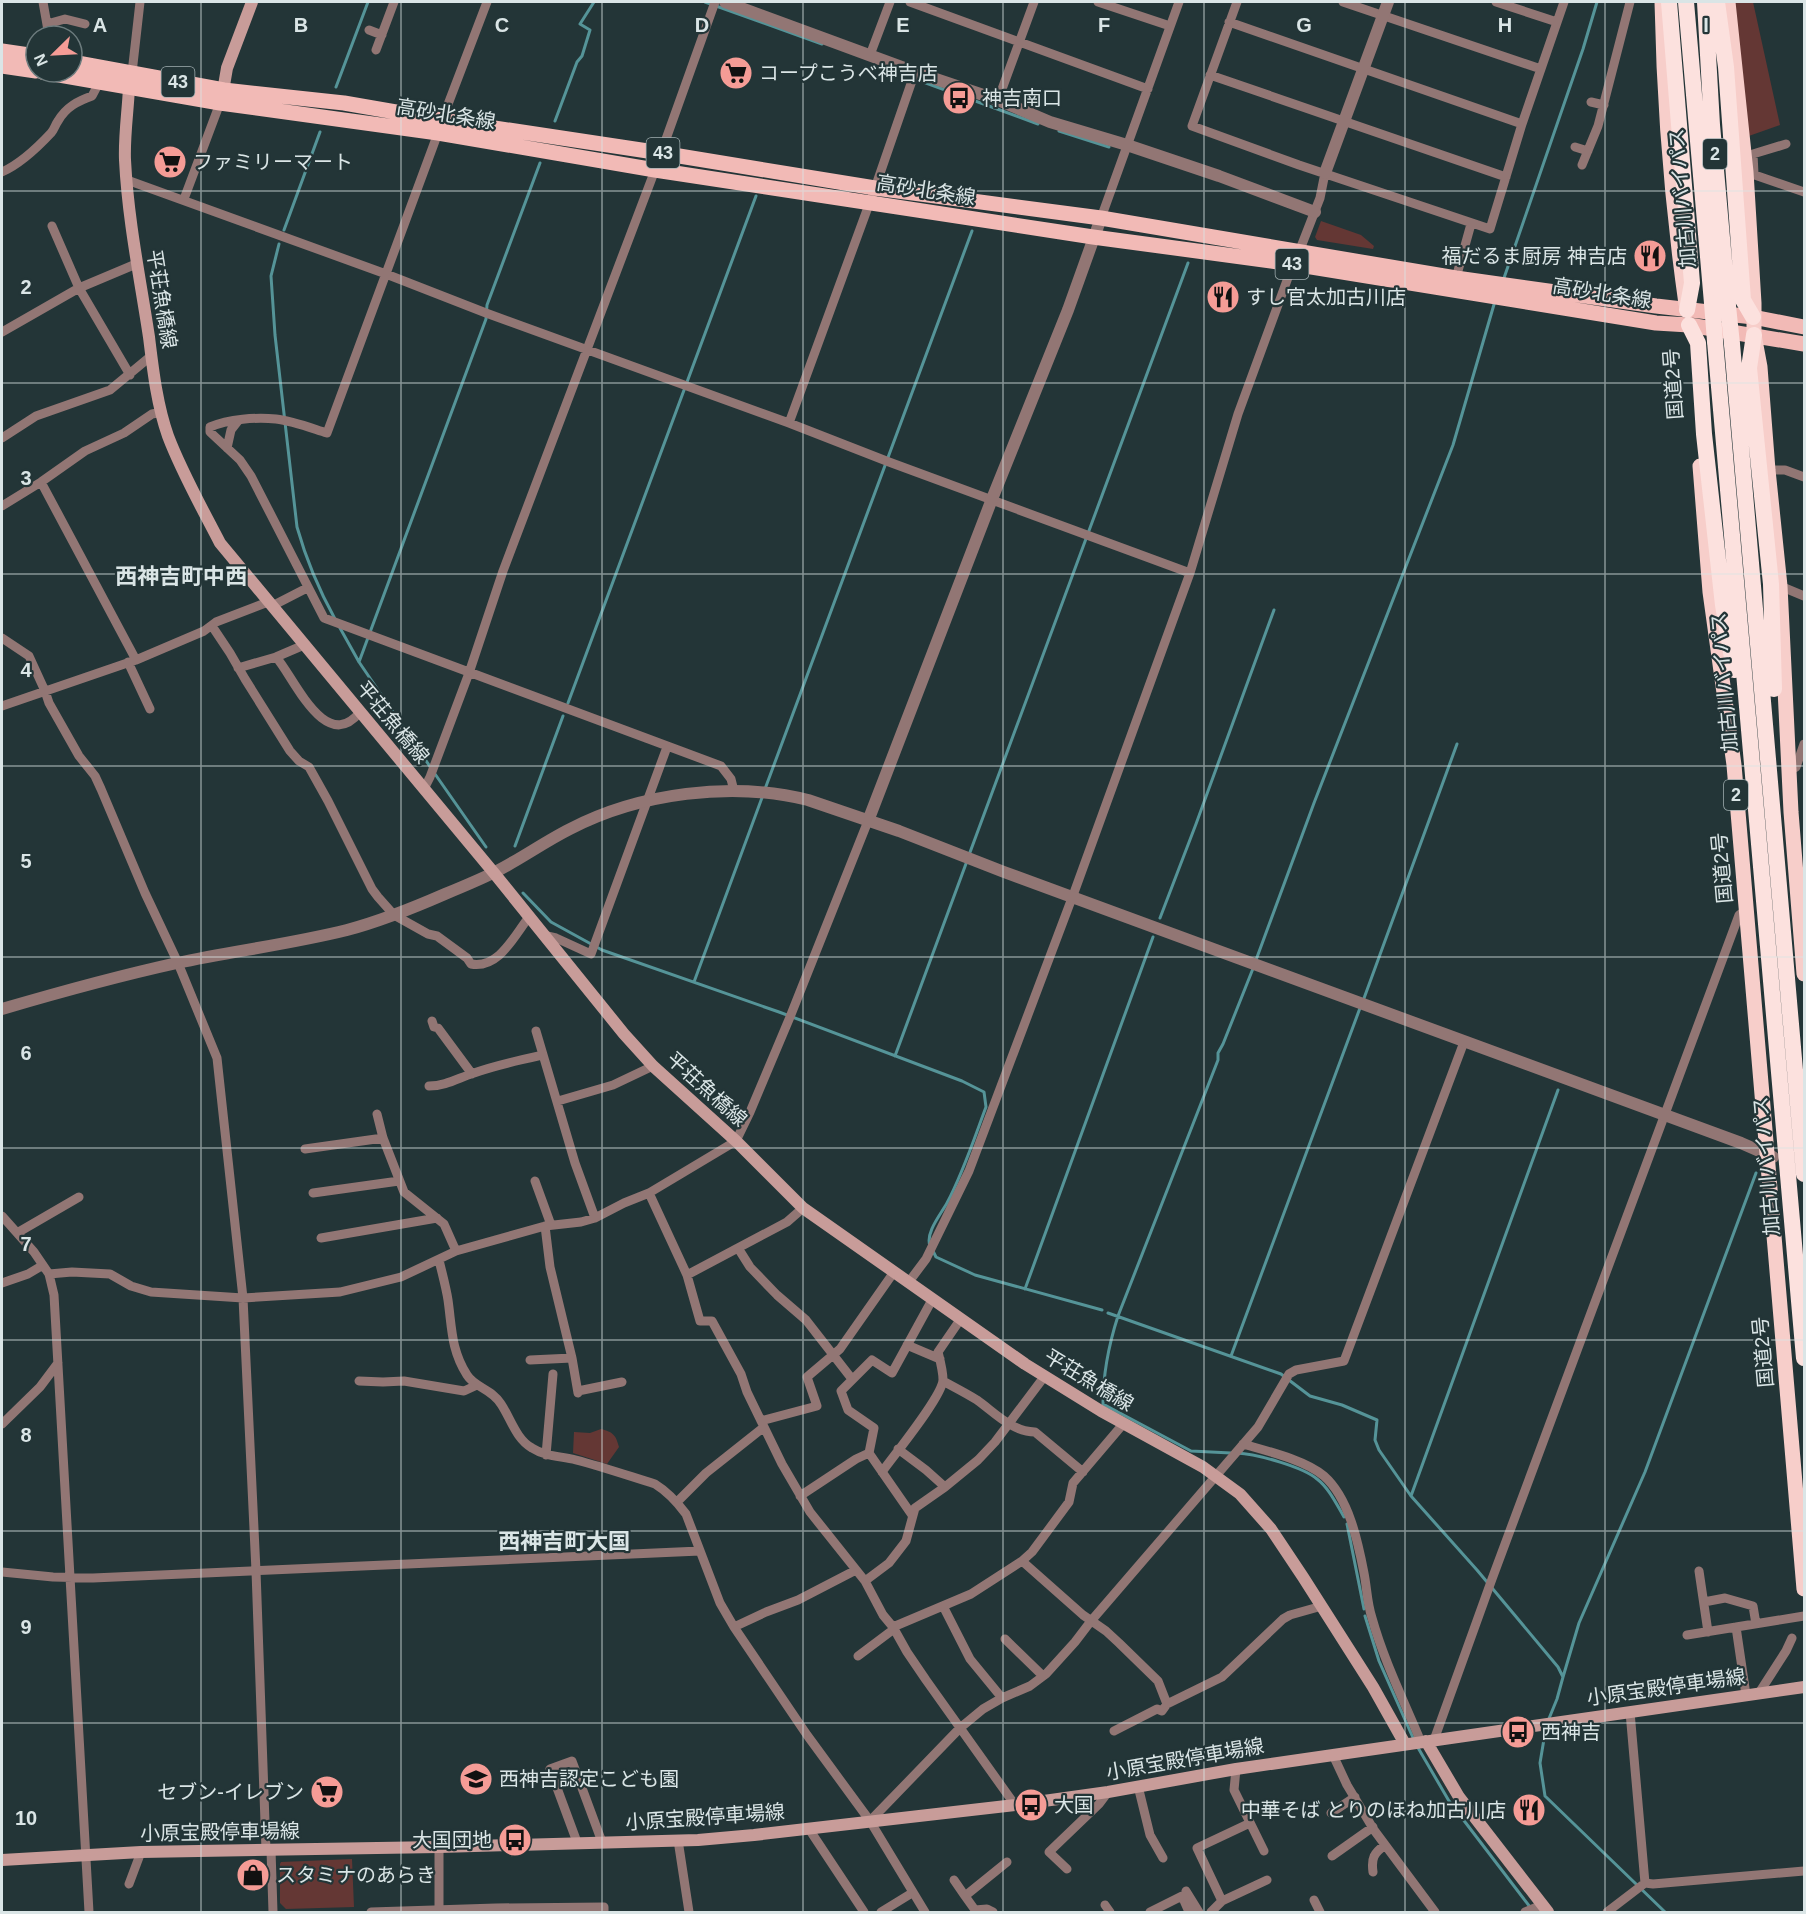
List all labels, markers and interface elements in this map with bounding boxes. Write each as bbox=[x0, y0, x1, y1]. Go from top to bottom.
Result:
text: A bbox=[93, 14, 107, 36]
text: B bbox=[294, 14, 308, 36]
text: C bbox=[495, 14, 509, 36]
text: D bbox=[695, 14, 709, 36]
text: E bbox=[896, 14, 910, 36]
text: F bbox=[1098, 14, 1110, 36]
text: G bbox=[1296, 14, 1312, 36]
text: H bbox=[1498, 14, 1512, 36]
text: I bbox=[1703, 14, 1709, 36]
north arrow bbox=[24, 24, 84, 84]
text: N bbox=[31, 51, 51, 69]
supermarket icon: コープこうべ神吉店 bbox=[718, 55, 754, 91]
place label: コープこうべ神吉店 bbox=[759, 62, 938, 84]
road number: 43 bbox=[162, 67, 195, 97]
bus stop icon: 神吉南口 bbox=[941, 80, 977, 116]
place label: 神吉南口 bbox=[982, 87, 1062, 109]
street label: 高砂北条線 bbox=[395, 95, 497, 133]
street label: 加古川バイパス bbox=[1665, 128, 1699, 268]
road number: 43 bbox=[646, 138, 680, 168]
road number: 2 bbox=[1703, 139, 1727, 169]
supermarket icon: ファミリーマート bbox=[152, 144, 188, 180]
place label: ファミリーマート bbox=[193, 151, 353, 173]
street label: 高砂北条線 bbox=[875, 171, 977, 209]
restaurant icon: 福だるま厨房 神吉店 bbox=[1632, 238, 1668, 274]
place label: 福だるま厨房 神吉店 bbox=[1441, 245, 1627, 267]
street label: 平荘魚橋線 bbox=[143, 248, 181, 350]
road number: 43 bbox=[1276, 249, 1308, 279]
street label: 高砂北条線 bbox=[1551, 274, 1653, 312]
text: 2 bbox=[20, 276, 32, 298]
restaurant icon: すし官太加古川店 bbox=[1205, 279, 1241, 315]
place label: すし官太加古川店 bbox=[1246, 286, 1406, 308]
street label: 国道2号 bbox=[1660, 348, 1686, 420]
text: 3 bbox=[20, 467, 32, 489]
district label: 西神吉町中西 bbox=[115, 564, 247, 589]
street label: 加古川バイパス bbox=[1707, 612, 1741, 752]
text: 4 bbox=[20, 659, 32, 681]
street label: 平荘魚橋線 bbox=[352, 677, 434, 767]
road number: 2 bbox=[1724, 780, 1748, 810]
street label: 国道2号 bbox=[1708, 832, 1736, 904]
text: 5 bbox=[20, 850, 32, 872]
text: 6 bbox=[20, 1042, 32, 1064]
street label: 平荘魚橋線 bbox=[662, 1047, 752, 1131]
street label: 加古川バイパス bbox=[1749, 1096, 1783, 1236]
text: 7 bbox=[20, 1233, 32, 1255]
street label: 国道2号 bbox=[1749, 1316, 1777, 1388]
street label: 平荘魚橋線 bbox=[1040, 1345, 1138, 1415]
text: 8 bbox=[20, 1424, 32, 1446]
district label: 西神吉町大国 bbox=[498, 1529, 630, 1554]
text: 9 bbox=[20, 1616, 32, 1638]
street label: 小原宝殿停車場線 bbox=[1585, 1665, 1747, 1709]
bus stop icon: 西神吉 bbox=[1500, 1714, 1536, 1750]
place label: 西神吉 bbox=[1541, 1721, 1601, 1743]
street label: 小原宝殿停車場線 bbox=[1104, 1734, 1266, 1784]
school or university icon: 西神吉認定こども園 bbox=[458, 1761, 494, 1797]
place label: 西神吉認定こども園 bbox=[499, 1768, 679, 1790]
supermarket icon: セブン-イレブン bbox=[309, 1774, 345, 1810]
place label: セブン-イレブン bbox=[157, 1781, 304, 1803]
bus stop icon: 大国 bbox=[1013, 1787, 1049, 1823]
restaurant icon: 中華そば とりのほね加古川店 bbox=[1511, 1792, 1547, 1828]
place label: 大国 bbox=[1054, 1794, 1094, 1816]
place label: 中華そば とりのほね加古川店 bbox=[1240, 1799, 1506, 1821]
street label: 小原宝殿停車場線 bbox=[624, 1800, 786, 1834]
text: 10 bbox=[15, 1807, 37, 1829]
street label: 小原宝殿停車場線 bbox=[140, 1820, 300, 1844]
bus stop icon: 大国団地 bbox=[497, 1822, 533, 1858]
place label: 大国団地 bbox=[412, 1829, 492, 1851]
shop icon: スタミナのあらき bbox=[235, 1857, 271, 1893]
place label: スタミナのあらき bbox=[276, 1864, 436, 1886]

